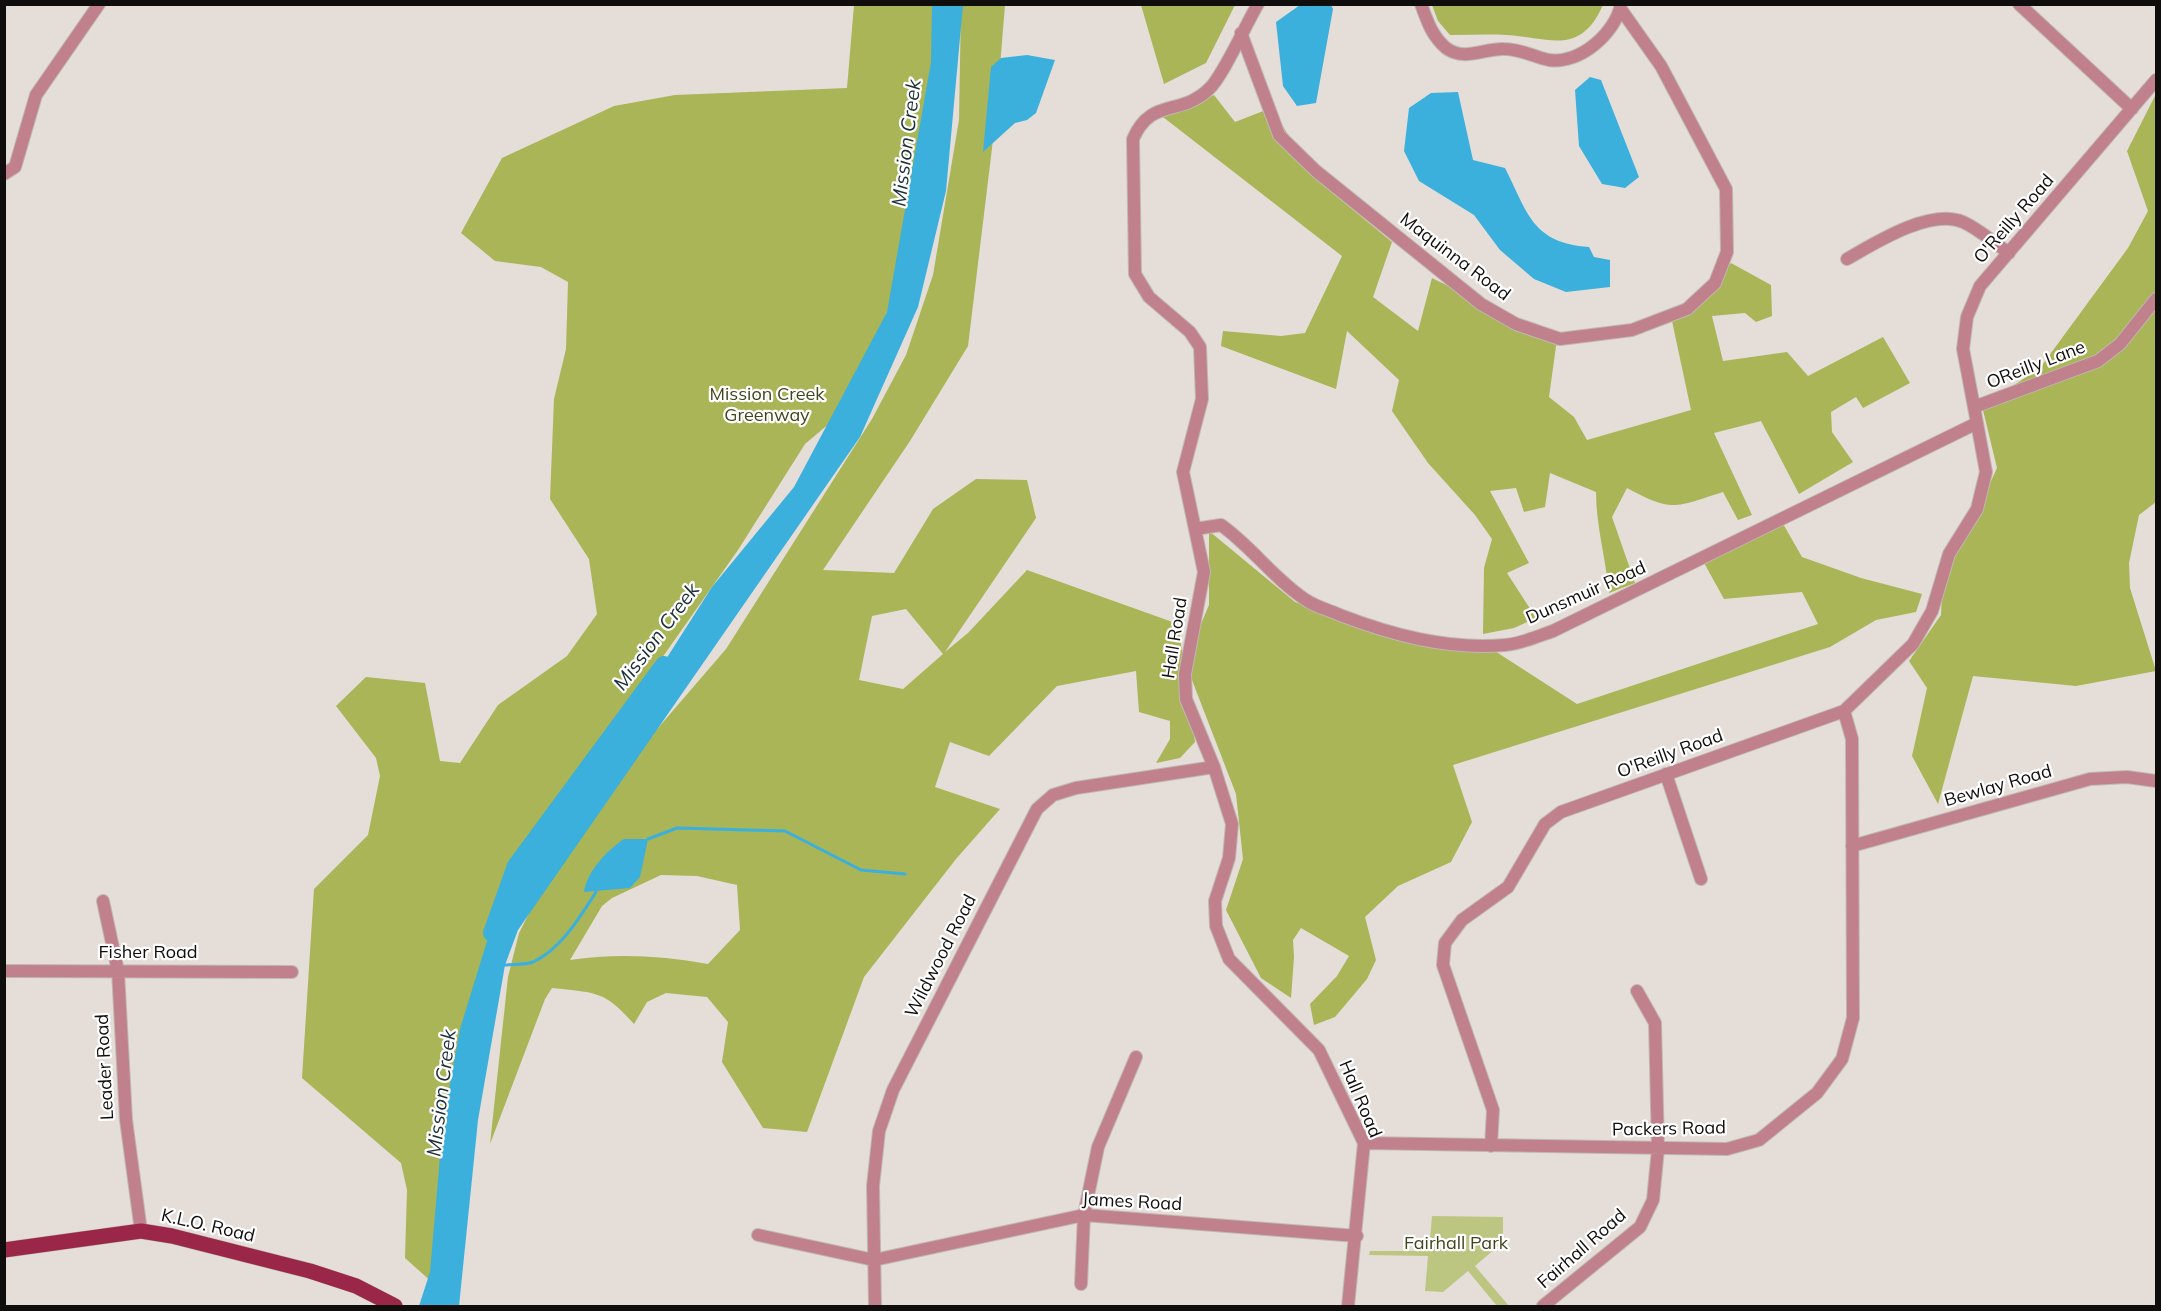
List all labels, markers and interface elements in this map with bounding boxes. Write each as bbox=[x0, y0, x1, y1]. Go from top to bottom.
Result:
water label: Mission Creek bbox=[887, 78, 927, 208]
street label: O'Reilly Road bbox=[1969, 170, 2059, 268]
street label: Maquinna Road bbox=[1396, 209, 1514, 305]
street label: OReilly Lane bbox=[1984, 336, 2088, 394]
park label: Mission Creek Greenway bbox=[710, 384, 824, 426]
street label: Dunsmuir Road bbox=[1523, 557, 1649, 629]
water label: Mission Creek bbox=[609, 579, 705, 695]
street label: Hall Road bbox=[1158, 596, 1192, 680]
street label: O'Reilly Road bbox=[1614, 725, 1726, 783]
street label: Bewlay Road bbox=[1942, 760, 2054, 812]
street label: Wildwood Road bbox=[901, 891, 981, 1021]
street label: Fisher Road bbox=[98, 942, 198, 964]
street label: Leader Road bbox=[91, 1013, 119, 1121]
water label: Mission Creek bbox=[422, 1028, 462, 1158]
street label: Hall Road bbox=[1334, 1057, 1386, 1141]
street label: Packers Road bbox=[1612, 1117, 1726, 1141]
street label: James Road bbox=[1081, 1189, 1183, 1215]
street label: K.L.O. Road bbox=[159, 1205, 257, 1247]
street label: Fairhall Road bbox=[1533, 1205, 1631, 1293]
park label: Fairhall Park bbox=[1404, 1233, 1508, 1255]

